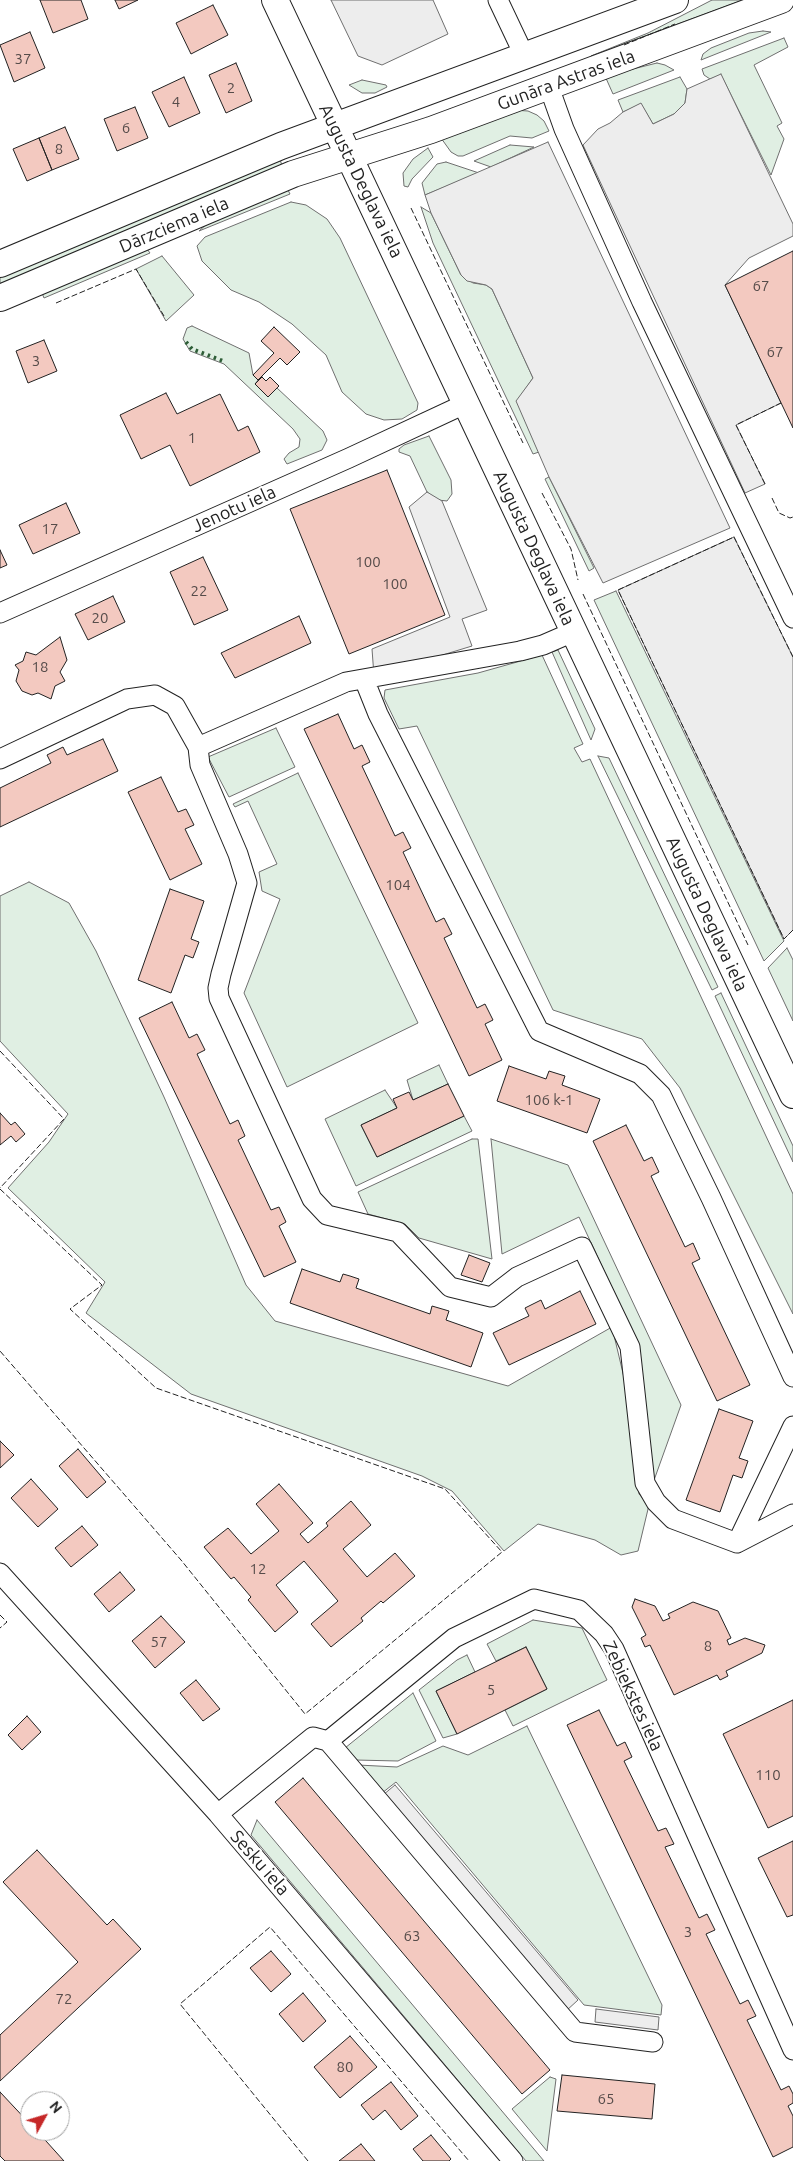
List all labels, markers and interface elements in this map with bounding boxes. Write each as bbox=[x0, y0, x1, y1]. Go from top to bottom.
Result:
street label: Gunāra Astras iela bbox=[494, 45, 638, 115]
house number: 37 bbox=[15, 50, 31, 68]
house number: 2 bbox=[227, 79, 235, 97]
house number: 4 bbox=[172, 93, 180, 111]
street label: Augusta Deglava iela bbox=[314, 101, 408, 261]
house number: 6 bbox=[122, 119, 130, 137]
house number: 8 bbox=[55, 140, 63, 158]
street label: Dārzciema iela bbox=[116, 192, 232, 258]
house number: 67 bbox=[753, 277, 769, 295]
house number: 67 bbox=[767, 343, 783, 361]
house number: 3 bbox=[32, 352, 40, 370]
house number: 1 bbox=[188, 429, 196, 447]
street label: Augusta Deglava iela bbox=[489, 467, 579, 629]
street label: Jenotu iela bbox=[189, 481, 279, 537]
house number: 17 bbox=[42, 520, 58, 538]
house number: 100 bbox=[355, 553, 381, 571]
house number: 100 bbox=[382, 575, 408, 593]
house number: 22 bbox=[191, 582, 207, 600]
house number: 20 bbox=[92, 609, 108, 627]
house number: 18 bbox=[32, 658, 48, 676]
street label: Augusta Deglava iela bbox=[662, 833, 752, 995]
house number: 104 bbox=[385, 876, 411, 894]
house number: 106 k-1 bbox=[525, 1091, 573, 1109]
house number: 12 bbox=[250, 1560, 266, 1578]
house number: 57 bbox=[151, 1633, 167, 1651]
street label: Zebiekstes iela bbox=[598, 1637, 668, 1755]
house number: 8 bbox=[704, 1637, 712, 1655]
house number: 5 bbox=[487, 1681, 495, 1699]
house number: 110 bbox=[755, 1766, 781, 1784]
street label: Sesku iela bbox=[226, 1826, 294, 1900]
house number: 3 bbox=[684, 1923, 692, 1941]
house number: 63 bbox=[404, 1927, 420, 1945]
house number: 72 bbox=[56, 1990, 72, 2008]
house number: 80 bbox=[337, 2058, 353, 2076]
house number: 65 bbox=[598, 2090, 614, 2108]
north arrow bbox=[20, 2091, 70, 2141]
text: N bbox=[46, 2098, 65, 2116]

